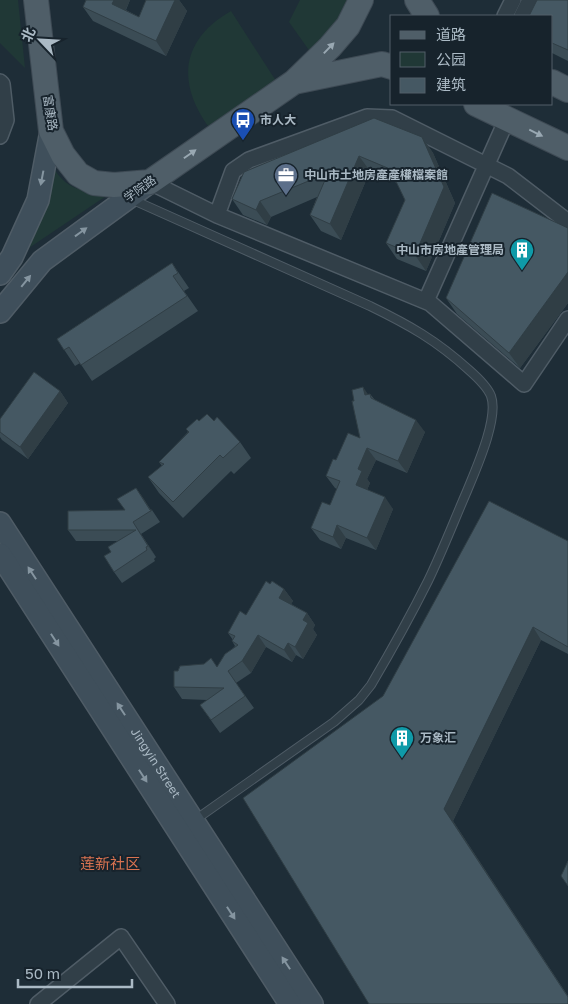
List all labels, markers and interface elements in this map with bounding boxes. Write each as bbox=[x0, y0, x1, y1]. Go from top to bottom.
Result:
north arrow bbox=[15, 15, 65, 65]
legend bbox=[390, 15, 553, 105]
text: 北 bbox=[17, 24, 38, 44]
text: 道路 bbox=[436, 25, 466, 43]
one-way arrow bbox=[323, 42, 335, 54]
text: 公园 bbox=[436, 50, 466, 68]
text: 建筑 bbox=[436, 75, 466, 93]
street label: 富康路 bbox=[40, 94, 61, 132]
bus stop icon: 市人大 bbox=[230, 107, 256, 141]
place label: 市人大 bbox=[260, 112, 296, 127]
one-way arrow bbox=[529, 129, 543, 137]
one-way arrow bbox=[183, 149, 197, 159]
office icon: 中山市土地房產產權檔案館 bbox=[273, 162, 299, 196]
place label: 中山市土地房產產權檔案館 bbox=[304, 167, 448, 182]
one-way arrow bbox=[38, 171, 46, 186]
street label: 学院路 bbox=[121, 172, 159, 205]
one-way arrow bbox=[74, 227, 87, 238]
building icon: 中山市房地產管理局 bbox=[509, 237, 535, 271]
place label: 中山市房地產管理局 bbox=[396, 242, 504, 257]
one-way arrow bbox=[20, 275, 31, 288]
one-way arrow bbox=[28, 566, 37, 580]
one-way arrow bbox=[50, 633, 60, 646]
one-way arrow bbox=[116, 703, 126, 716]
street label: Jingyin Street bbox=[128, 725, 184, 801]
building icon: 万象汇 bbox=[389, 725, 415, 759]
place label: 万象汇 bbox=[420, 730, 456, 745]
one-way arrow bbox=[138, 769, 148, 783]
district label: 莲新社区 bbox=[80, 854, 140, 872]
one-way arrow bbox=[226, 906, 236, 919]
scale bar bbox=[18, 956, 131, 988]
one-way arrow bbox=[281, 956, 290, 970]
text: 50 m bbox=[25, 964, 60, 982]

